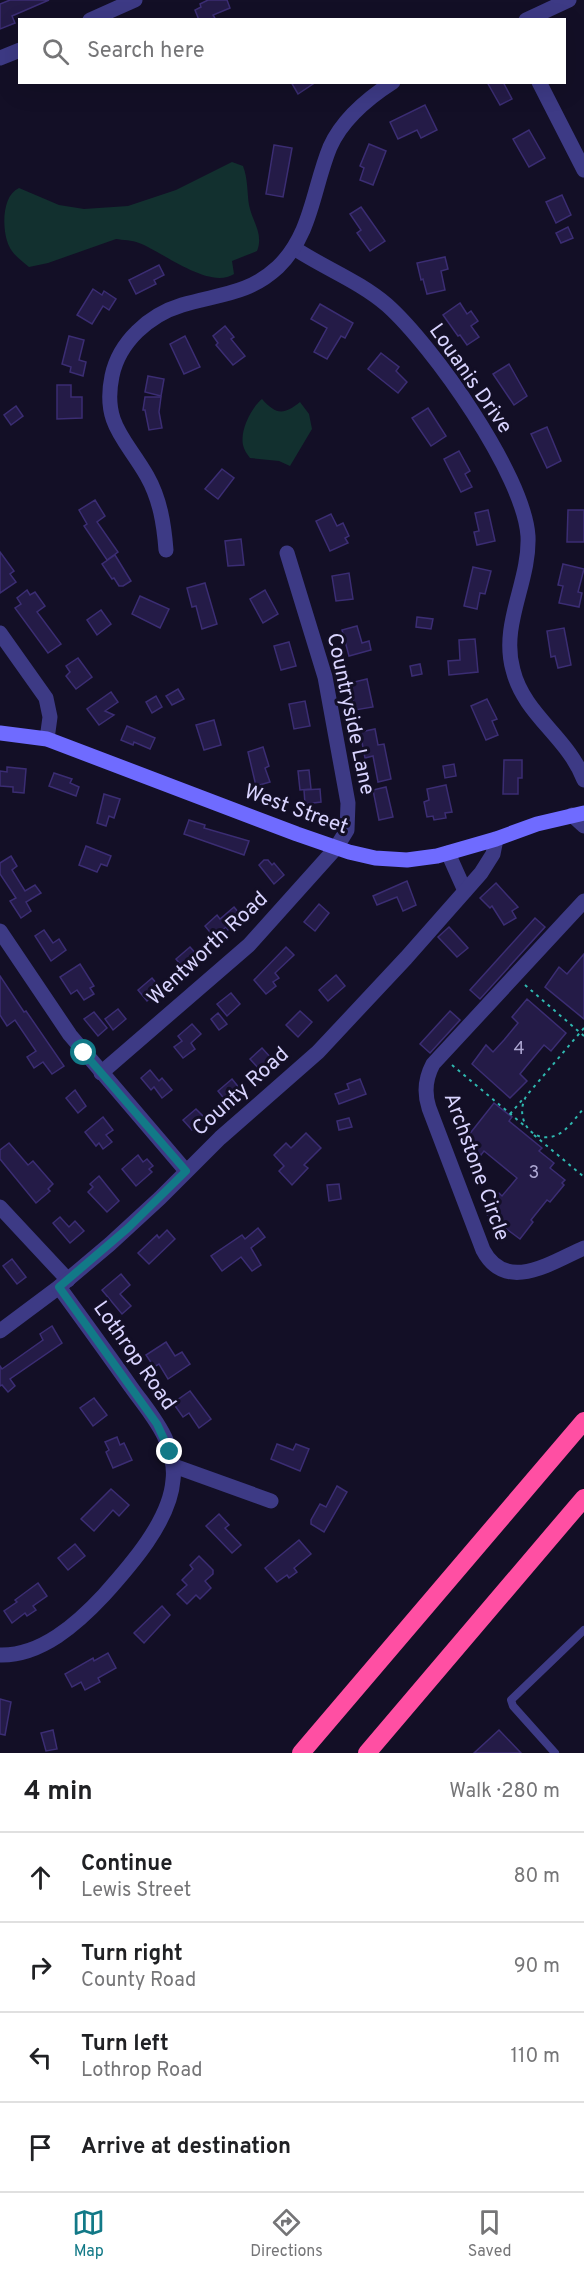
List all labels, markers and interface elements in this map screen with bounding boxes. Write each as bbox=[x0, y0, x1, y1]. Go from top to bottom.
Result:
search box bbox=[18, 18, 566, 84]
icon: search bbox=[39, 35, 72, 68]
text: Search here bbox=[87, 38, 205, 65]
street label: Louanis Drive bbox=[422, 319, 518, 439]
street label: Countryside Lane bbox=[320, 631, 380, 797]
street label: West Street bbox=[240, 779, 352, 841]
street label: Wentworth Road bbox=[142, 886, 274, 1012]
house number: 4 bbox=[513, 1038, 525, 1061]
route start bbox=[70, 1039, 96, 1065]
street label: County Road bbox=[187, 1041, 295, 1143]
street label: Archstone Circle bbox=[437, 1089, 515, 1245]
house number: 3 bbox=[529, 1162, 539, 1185]
street label: Lothrop Road bbox=[86, 1296, 182, 1416]
route end bbox=[156, 1438, 182, 1464]
text: 4 min bbox=[24, 1776, 93, 1809]
text: Walk · 280 m bbox=[449, 1779, 560, 1805]
text: Continue bbox=[81, 1851, 172, 1878]
icon: ahead bbox=[24, 1861, 57, 1894]
text: 80 m bbox=[514, 1864, 560, 1890]
text: Lewis Street bbox=[81, 1878, 191, 1904]
text: Turn right bbox=[81, 1941, 183, 1968]
icon: right bbox=[24, 1951, 57, 1984]
text: 90 m bbox=[514, 1954, 560, 1980]
text: County Road bbox=[81, 1968, 196, 1994]
text: Turn left bbox=[81, 2031, 169, 2058]
icon: left bbox=[24, 2041, 57, 2074]
text: 110 m bbox=[511, 2044, 560, 2070]
text: Lothrop Road bbox=[81, 2058, 202, 2084]
icon: arrive bbox=[24, 2131, 57, 2164]
text: Arrive at destination bbox=[81, 2134, 291, 2161]
tab: Map bbox=[72, 2206, 105, 2262]
tab: Directions bbox=[250, 2206, 323, 2262]
tab: Saved bbox=[468, 2206, 512, 2262]

